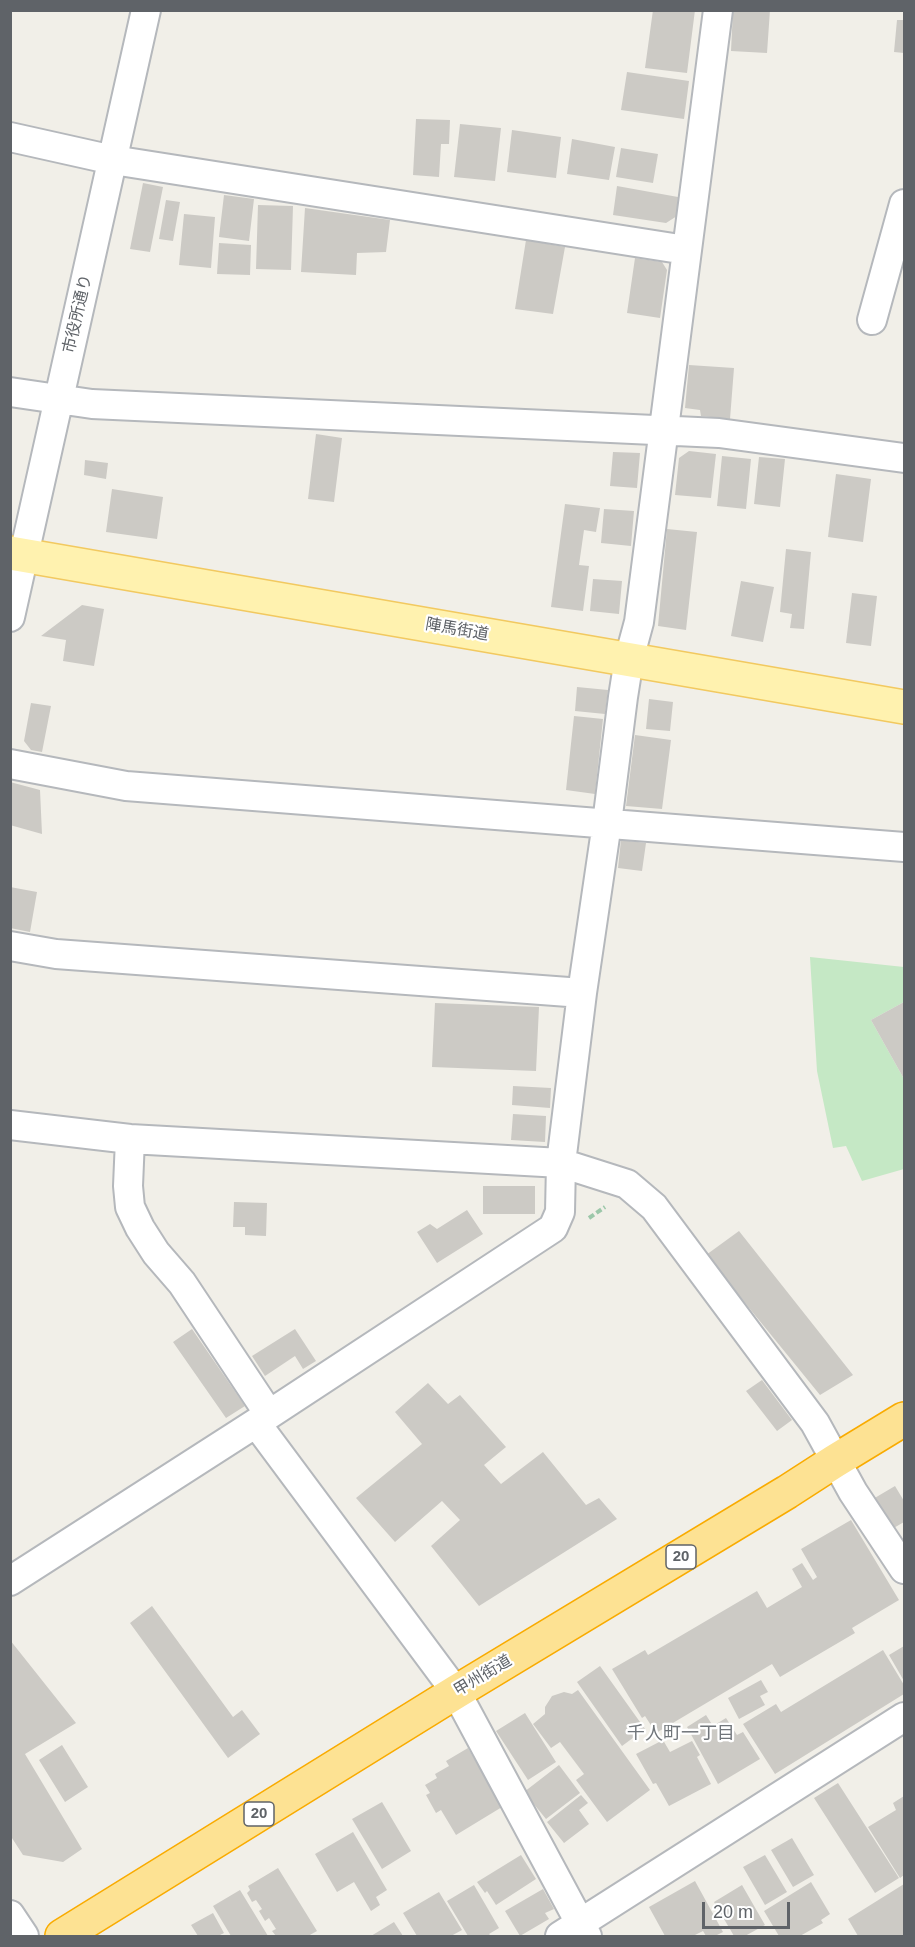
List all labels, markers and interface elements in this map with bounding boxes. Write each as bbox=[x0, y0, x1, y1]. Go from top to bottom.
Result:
street label: 市役所通り bbox=[60, 273, 96, 355]
street label: 陣馬街道 bbox=[424, 615, 490, 645]
road number: 20 bbox=[666, 1545, 696, 1569]
street label: 甲州街道 bbox=[451, 1651, 515, 1701]
district label: 千人町一丁目 bbox=[627, 1723, 735, 1745]
road number: 20 bbox=[244, 1802, 274, 1826]
scale bar bbox=[705, 1890, 794, 1928]
text: 20 m bbox=[713, 1902, 753, 1922]

